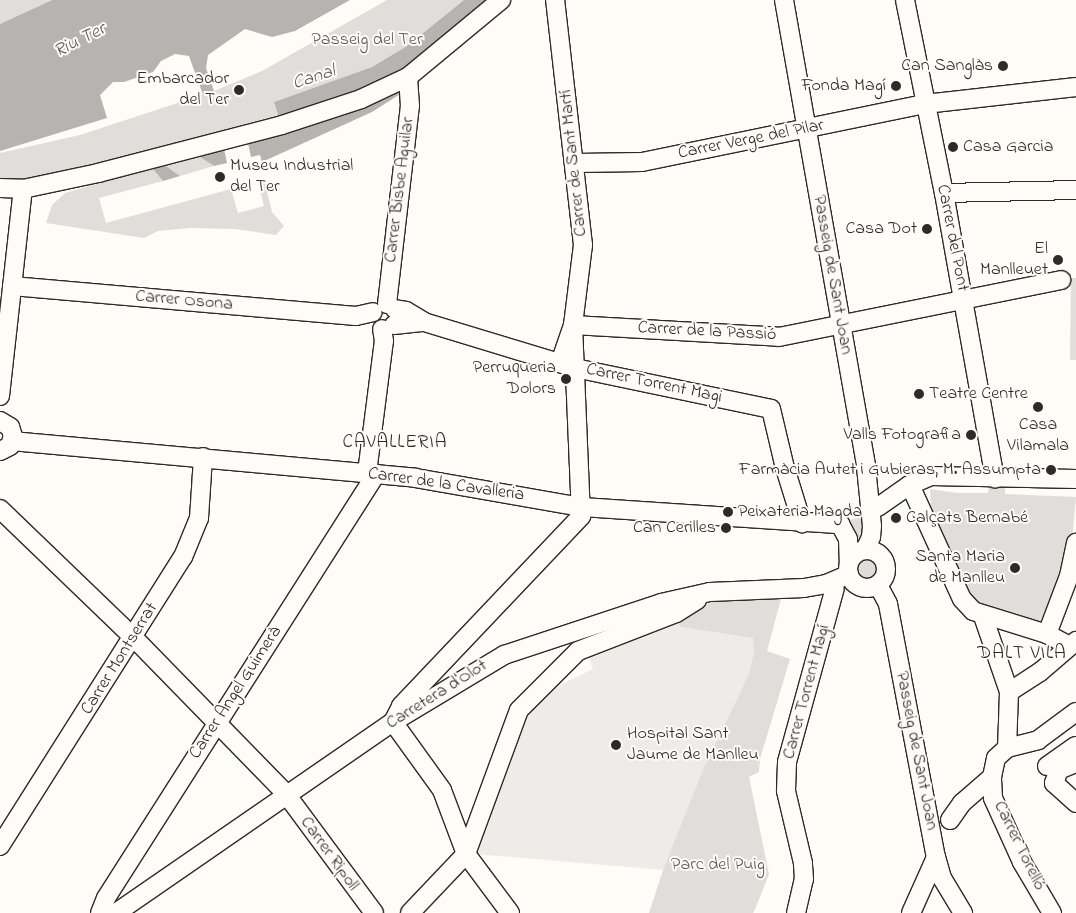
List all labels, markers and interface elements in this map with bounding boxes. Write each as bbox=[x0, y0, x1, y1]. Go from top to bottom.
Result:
water label: Riu Ter bbox=[50, 18, 110, 64]
park label: Passeig del Ter bbox=[312, 29, 422, 51]
place label: Can Sanglàs bbox=[901, 55, 993, 77]
water label: Canal bbox=[290, 60, 338, 96]
marker: Can Sanglàs bbox=[997, 60, 1009, 72]
place label: Embarcador del Ter bbox=[137, 69, 229, 112]
place label: Fonda Magí bbox=[801, 75, 886, 97]
marker: Fonda Magí bbox=[890, 80, 902, 92]
marker: Embarcador del Ter bbox=[233, 84, 245, 96]
street label: Carrer de Sant Martí bbox=[556, 88, 592, 238]
street label: Carrer Verge del Pilar bbox=[676, 115, 826, 165]
street label: Carrer Bisbe Aguilar bbox=[380, 116, 420, 264]
place label: Casa Garcia bbox=[963, 136, 1054, 158]
marker: Casa Garcia bbox=[947, 141, 959, 153]
place label: Museu Industrial del Ter bbox=[230, 156, 353, 198]
marker: Museu Industrial del Ter bbox=[214, 171, 226, 183]
street label: Carrer del Pont bbox=[931, 183, 973, 293]
street label: Passeig de Sant Joan bbox=[807, 194, 857, 356]
place label: Casa Dot bbox=[845, 218, 917, 240]
marker: Casa Dot bbox=[921, 223, 933, 235]
place label: El Manlleuet bbox=[980, 239, 1048, 282]
marker: El Manlleuet bbox=[1052, 254, 1064, 266]
street label: Carrer Osona bbox=[134, 286, 234, 316]
street label: Carrer de la Passió bbox=[637, 318, 777, 346]
place label: Perruqueria Dolors bbox=[473, 358, 556, 400]
street label: Carrer Torrent Magi bbox=[584, 359, 724, 409]
marker: Perruqueria Dolors bbox=[560, 373, 572, 385]
place label: Teatre Centre bbox=[929, 383, 1028, 405]
marker: Teatre Centre bbox=[913, 388, 925, 400]
marker: Casa Vilamala bbox=[1032, 401, 1044, 413]
place label: Casa Vilamala bbox=[1007, 415, 1069, 458]
place label: Valls Fotografia bbox=[844, 424, 961, 446]
marker: Valls Fotografia bbox=[965, 429, 977, 441]
district label: CAVALLERIA bbox=[341, 432, 449, 454]
place label: Farmàcia Autet i Gubieras, M. Assumpta bbox=[739, 459, 1041, 481]
street label: Carrer de la Cavalleria bbox=[366, 463, 526, 507]
marker: Farmàcia Autet i Gubieras, M. Assumpta bbox=[1045, 464, 1057, 476]
place label: Peixateria Magda bbox=[738, 501, 862, 523]
marker: Peixateria Magda bbox=[722, 506, 734, 518]
place label: Calçats Bernabé bbox=[906, 507, 1028, 529]
marker: Calçats Bernabé bbox=[890, 512, 902, 524]
place label: Can Cerilles bbox=[633, 517, 716, 539]
marker: Can Cerilles bbox=[720, 522, 732, 534]
place label: Santa Maria de Manlleu bbox=[915, 547, 1005, 590]
marker: Santa Maria de Manlleu bbox=[1009, 562, 1021, 574]
street label: Carrer Montserrat bbox=[77, 599, 163, 719]
street label: Carrer Torrent Magí bbox=[779, 622, 835, 762]
street label: Carrer Angel Guimerà bbox=[185, 623, 287, 763]
district label: DALT VILA bbox=[976, 643, 1068, 665]
street label: Carretera d'Olot bbox=[383, 655, 491, 735]
street label: Passeig de Sant Joan bbox=[890, 670, 942, 832]
place label: Hospital Sant Jaume de Manlleu bbox=[627, 724, 759, 766]
marker: Hospital Sant Jaume de Manlleu bbox=[609, 738, 623, 752]
street label: Carrer Torelló bbox=[988, 798, 1050, 894]
street label: Carrer Ripoll bbox=[295, 813, 363, 895]
park label: Parc del Puig bbox=[671, 854, 765, 876]

